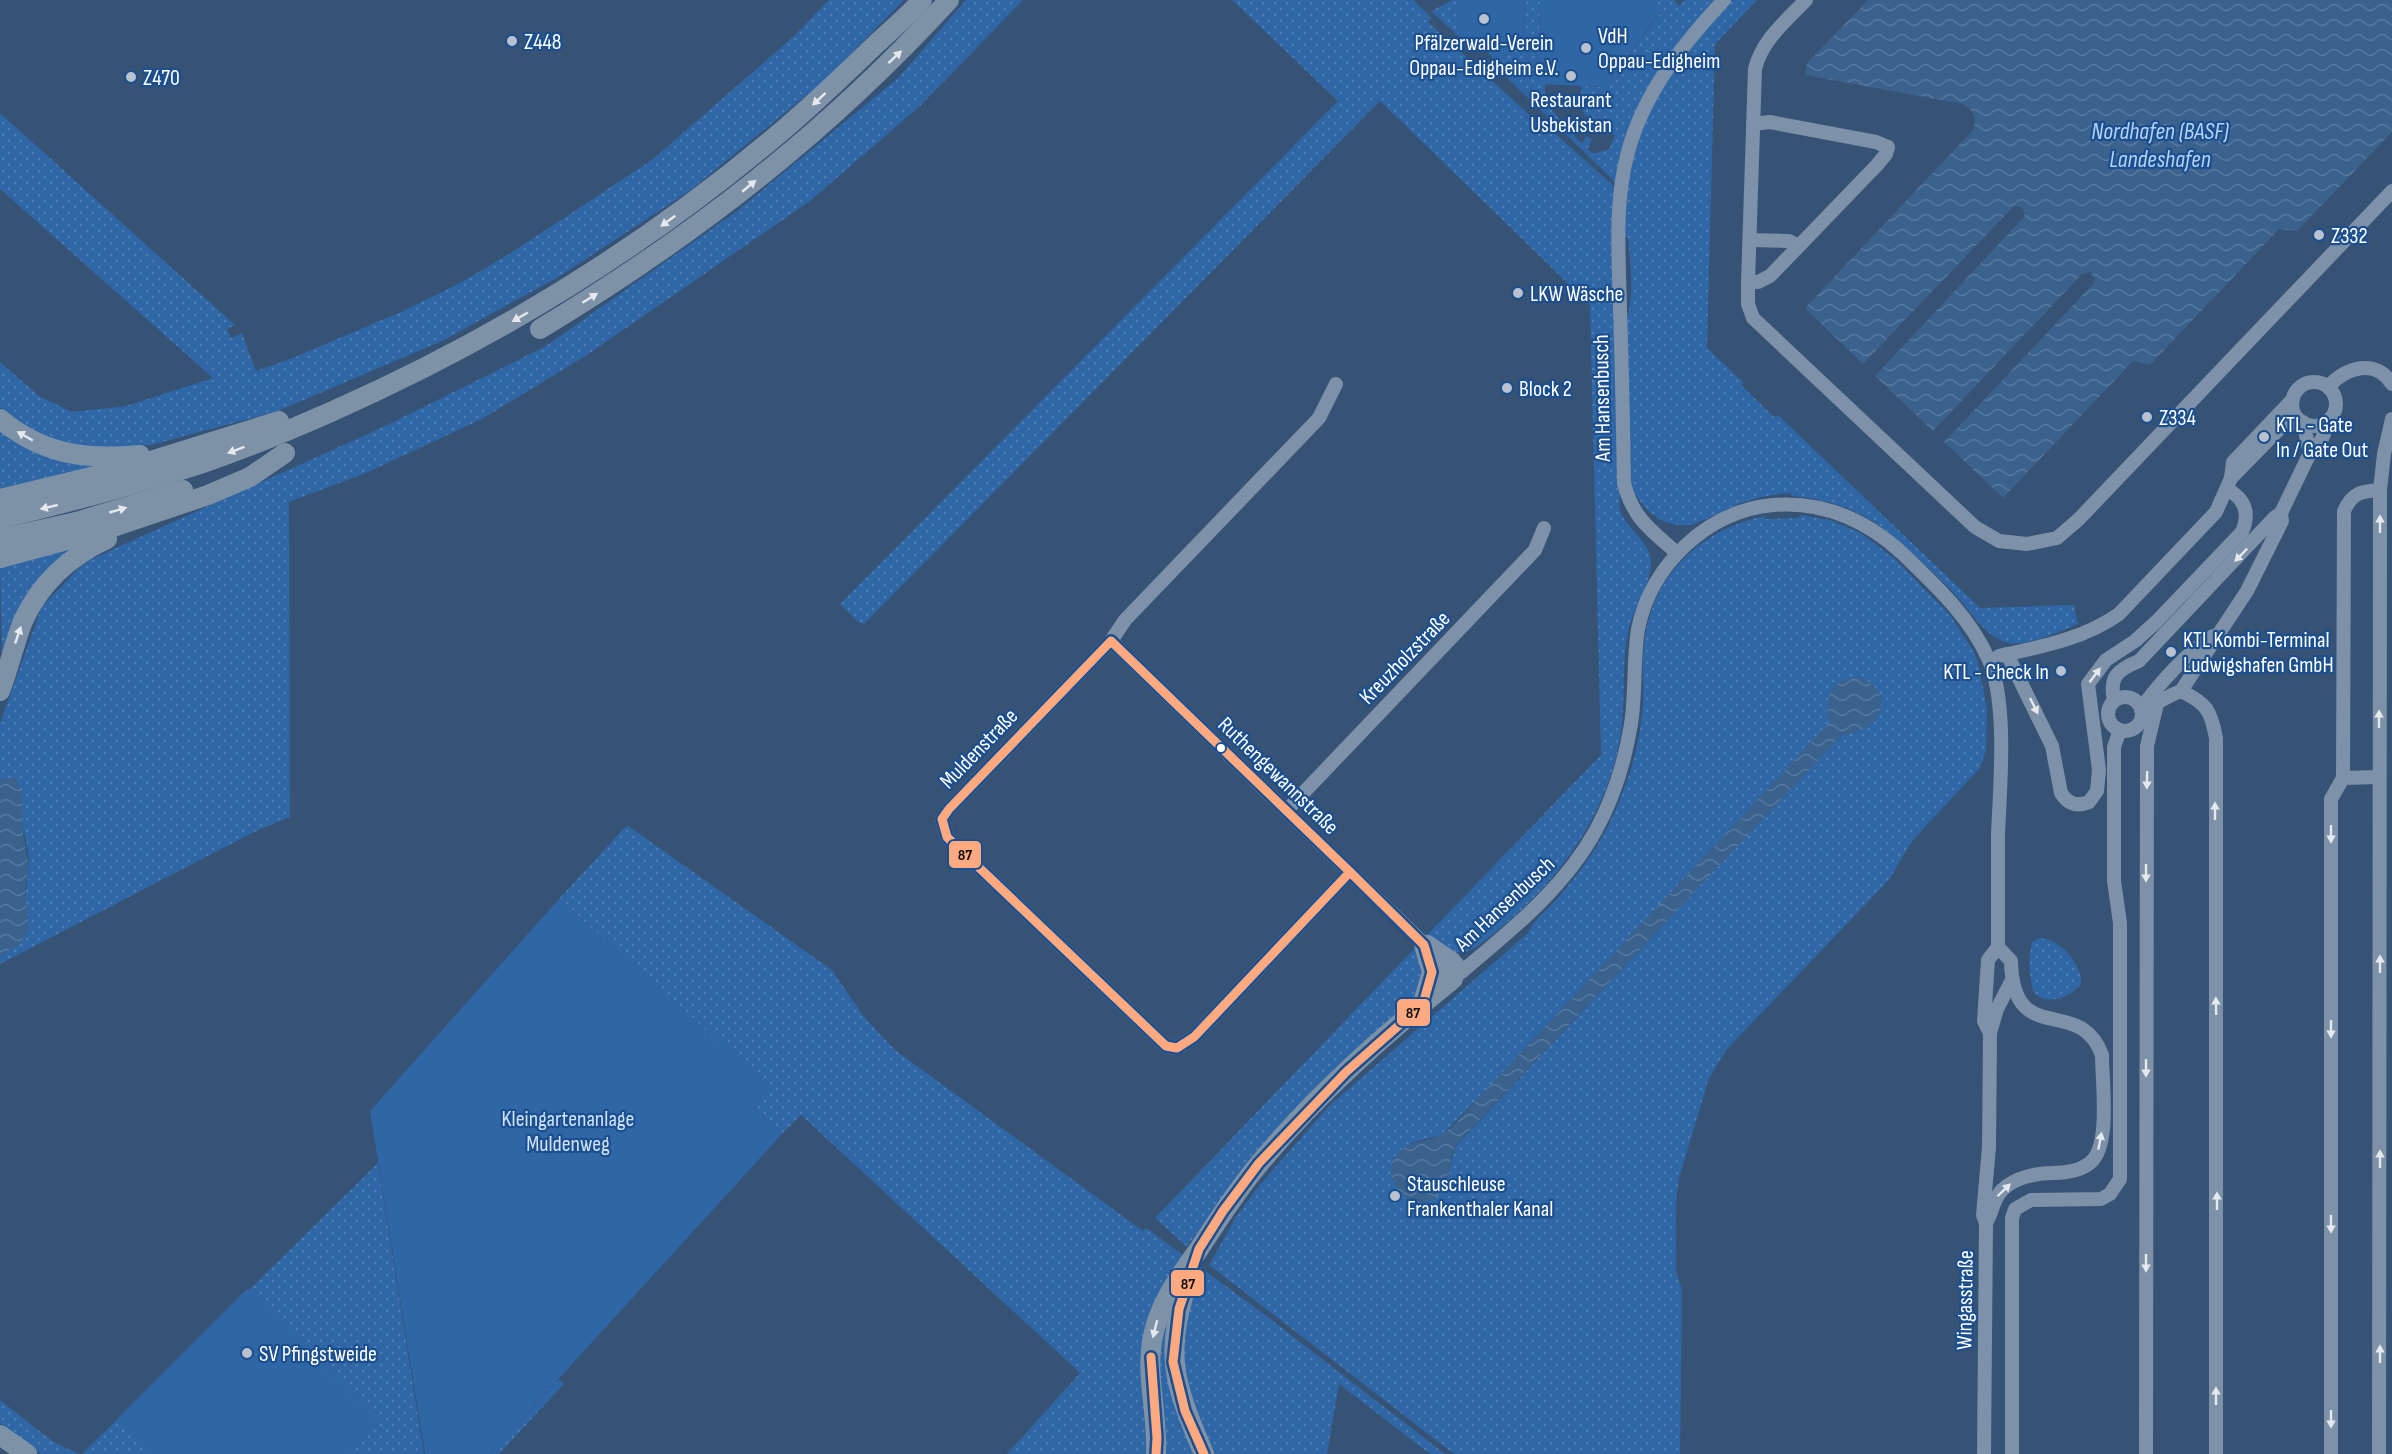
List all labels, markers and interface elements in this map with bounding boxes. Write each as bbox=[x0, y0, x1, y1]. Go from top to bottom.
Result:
marker: Pfälzerwald-Verein Oppau-Edigheim e.V. bbox=[1477, 12, 1491, 26]
place label: VdH Oppau-Edigheim bbox=[1598, 23, 1720, 75]
place label: Z448 bbox=[524, 29, 561, 56]
place label: Pfälzerwald-Verein Oppau-Edigheim e.V. bbox=[1409, 30, 1559, 82]
marker: Z448 bbox=[505, 34, 519, 48]
marker: VdH Oppau-Edigheim bbox=[1579, 41, 1593, 55]
one-way arrow bbox=[888, 50, 903, 64]
place label: Z470 bbox=[143, 65, 180, 92]
marker: Restaurant Usbekistan bbox=[1564, 69, 1578, 83]
marker: Z470 bbox=[124, 70, 138, 84]
place label: Restaurant Usbekistan bbox=[1530, 87, 1612, 139]
one-way arrow bbox=[812, 92, 827, 106]
water label: Nordhafen (BASF) Landeshafen bbox=[2091, 117, 2230, 174]
one-way arrow bbox=[741, 180, 757, 193]
one-way arrow bbox=[660, 215, 676, 227]
place label: Z332 bbox=[2331, 223, 2368, 250]
marker: Z332 bbox=[2312, 228, 2326, 242]
place label: LKW Wäsche bbox=[1530, 281, 1623, 308]
marker: LKW Wäsche bbox=[1511, 286, 1525, 300]
one-way arrow bbox=[582, 293, 598, 304]
one-way arrow bbox=[512, 311, 528, 322]
street label: Am Hansenbusch bbox=[1588, 334, 1617, 463]
place label: Block 2 bbox=[1519, 376, 1572, 403]
marker: Block 2 bbox=[1500, 381, 1514, 395]
place label: Z334 bbox=[2159, 405, 2196, 432]
marker: Z334 bbox=[2140, 410, 2154, 424]
place label: KTL - Gate In / Gate Out bbox=[2276, 412, 2369, 464]
marker: KTL - Gate In / Gate Out bbox=[2257, 430, 2271, 444]
one-way arrow bbox=[17, 431, 33, 442]
one-way arrow bbox=[226, 446, 244, 456]
one-way arrow bbox=[39, 503, 58, 512]
one-way arrow bbox=[109, 505, 127, 514]
one-way arrow bbox=[2375, 514, 2385, 533]
one-way arrow bbox=[2234, 547, 2248, 561]
street label: Kreuzholzstraße bbox=[1354, 606, 1456, 710]
one-way arrow bbox=[14, 626, 24, 644]
place label: KTL Kombi-Terminal Ludwigshafen GmbH bbox=[2183, 627, 2334, 679]
marker: KTL Kombi-Terminal Ludwigshafen GmbH bbox=[2164, 645, 2178, 659]
place label: KTL - Check In bbox=[1943, 659, 2049, 686]
marker: KTL - Check In bbox=[2054, 664, 2068, 678]
one-way arrow bbox=[2089, 667, 2101, 683]
one-way arrow bbox=[2029, 698, 2038, 715]
street label: Muldenstraße bbox=[934, 703, 1024, 795]
one-way arrow bbox=[2374, 709, 2383, 728]
street label: Ruthengewannstraße bbox=[1212, 712, 1344, 841]
unlabelled marker bbox=[1215, 742, 1227, 754]
one-way arrow bbox=[2142, 771, 2152, 790]
one-way arrow bbox=[2210, 801, 2220, 820]
one-way arrow bbox=[2326, 824, 2336, 843]
line badge: 87 bbox=[948, 840, 982, 869]
text: 87 bbox=[958, 846, 972, 865]
street label: Am Hansenbusch bbox=[1449, 851, 1561, 958]
one-way arrow bbox=[2141, 864, 2151, 883]
one-way arrow bbox=[2375, 954, 2385, 973]
one-way arrow bbox=[2211, 996, 2221, 1015]
line badge: 87 bbox=[1396, 998, 1431, 1027]
text: 87 bbox=[1406, 1004, 1420, 1023]
one-way arrow bbox=[2326, 1019, 2336, 1038]
one-way arrow bbox=[2141, 1059, 2151, 1078]
park label: Kleingartenanlage Muldenweg bbox=[502, 1106, 634, 1158]
one-way arrow bbox=[2096, 1131, 2105, 1150]
one-way arrow bbox=[2375, 1149, 2385, 1168]
place label: Stauschleuse Frankenthaler Kanal bbox=[1407, 1171, 1553, 1223]
one-way arrow bbox=[1997, 1183, 2012, 1197]
marker: Stauschleuse Frankenthaler Kanal bbox=[1388, 1189, 1402, 1203]
one-way arrow bbox=[2212, 1191, 2222, 1210]
one-way arrow bbox=[2326, 1214, 2336, 1233]
street label: Wingasstraße bbox=[1951, 1250, 1980, 1350]
one-way arrow bbox=[2141, 1254, 2151, 1273]
line badge: 87 bbox=[1170, 1269, 1205, 1297]
text: 87 bbox=[1181, 1275, 1195, 1294]
one-way arrow bbox=[1150, 1321, 1159, 1339]
place label: SV Pfingstweide bbox=[259, 1341, 377, 1368]
one-way arrow bbox=[2375, 1344, 2385, 1363]
marker: SV Pfingstweide bbox=[240, 1346, 254, 1360]
one-way arrow bbox=[2211, 1386, 2221, 1405]
one-way arrow bbox=[2326, 1409, 2336, 1428]

